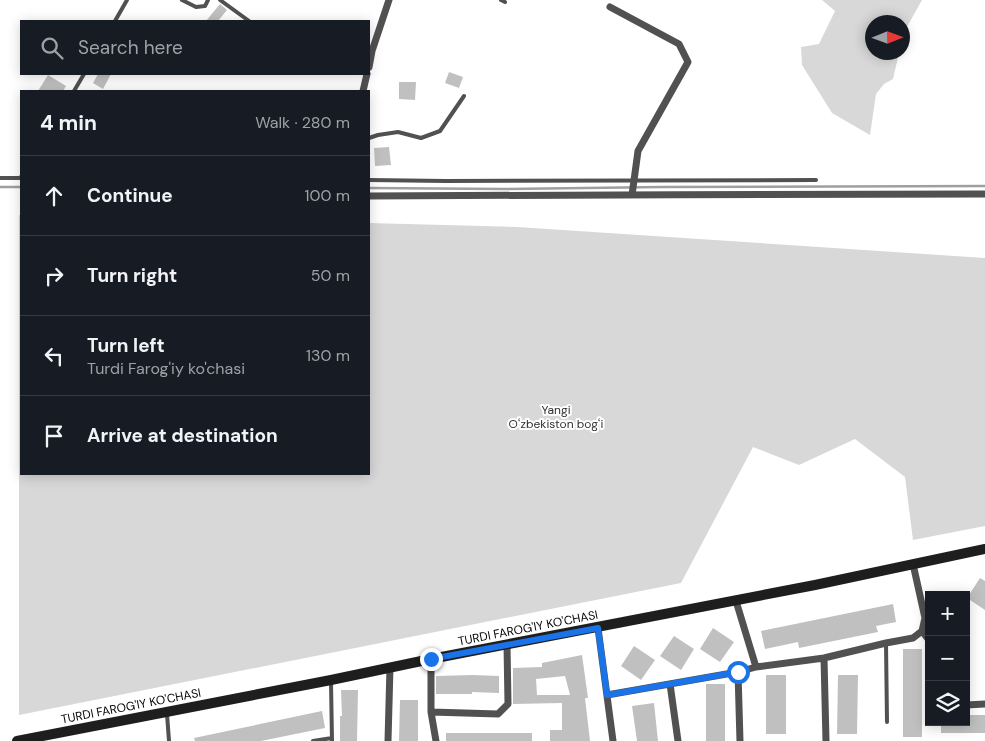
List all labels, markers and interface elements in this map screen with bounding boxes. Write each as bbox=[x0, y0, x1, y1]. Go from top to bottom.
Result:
north arrow bbox=[865, 15, 910, 60]
search box bbox=[20, 20, 370, 75]
icon: search bbox=[38, 34, 66, 62]
text: Search here bbox=[78, 35, 183, 60]
text: 4 min bbox=[40, 109, 97, 137]
text: Walk · 280 m bbox=[255, 112, 350, 133]
icon: ahead bbox=[40, 182, 68, 210]
text: Continue bbox=[87, 183, 173, 208]
text: 100 m bbox=[305, 185, 350, 206]
icon: right bbox=[40, 262, 68, 290]
text: Turn right bbox=[87, 263, 177, 288]
text: 50 m bbox=[311, 265, 350, 286]
text: Turn left bbox=[87, 333, 165, 358]
icon: left bbox=[40, 342, 68, 370]
text: 130 m bbox=[306, 345, 350, 366]
text: Turdi Farog'iy ko'chasi bbox=[87, 358, 245, 379]
park label: Yangi Oʻzbekiston bogʻi bbox=[509, 402, 604, 432]
icon: arrive bbox=[40, 422, 68, 450]
text: Arrive at destination bbox=[87, 423, 278, 448]
map controls bbox=[925, 591, 970, 726]
button: + bbox=[925, 591, 970, 636]
street label: TURDI FAROG'IY KO'CHASI bbox=[457, 607, 599, 649]
button: − bbox=[925, 636, 970, 681]
route end bbox=[420, 648, 443, 671]
route start bbox=[727, 661, 750, 684]
button: layers bbox=[925, 681, 970, 726]
street label: TURDI FAROG'IY KO'CHASI bbox=[60, 685, 202, 727]

